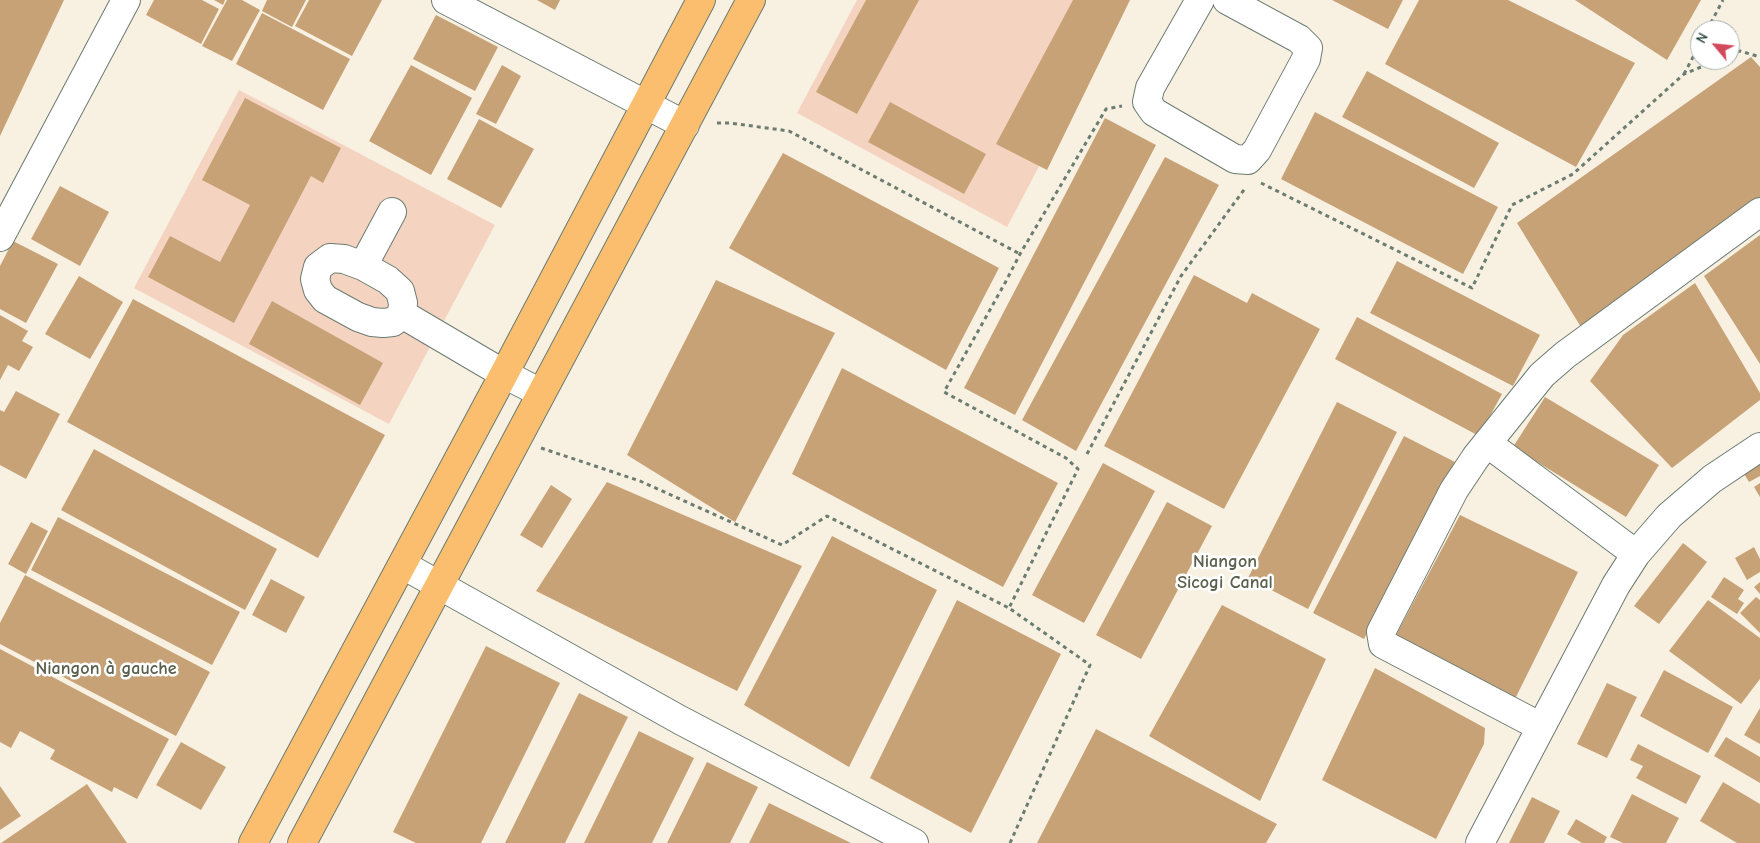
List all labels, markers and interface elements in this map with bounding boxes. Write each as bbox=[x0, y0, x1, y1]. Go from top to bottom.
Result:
north arrow bbox=[1690, 20, 1740, 70]
text: N bbox=[1693, 30, 1712, 46]
district label: Niangon Sicogi Canal bbox=[1177, 551, 1273, 594]
district label: Niangon à gauche bbox=[35, 658, 177, 680]

